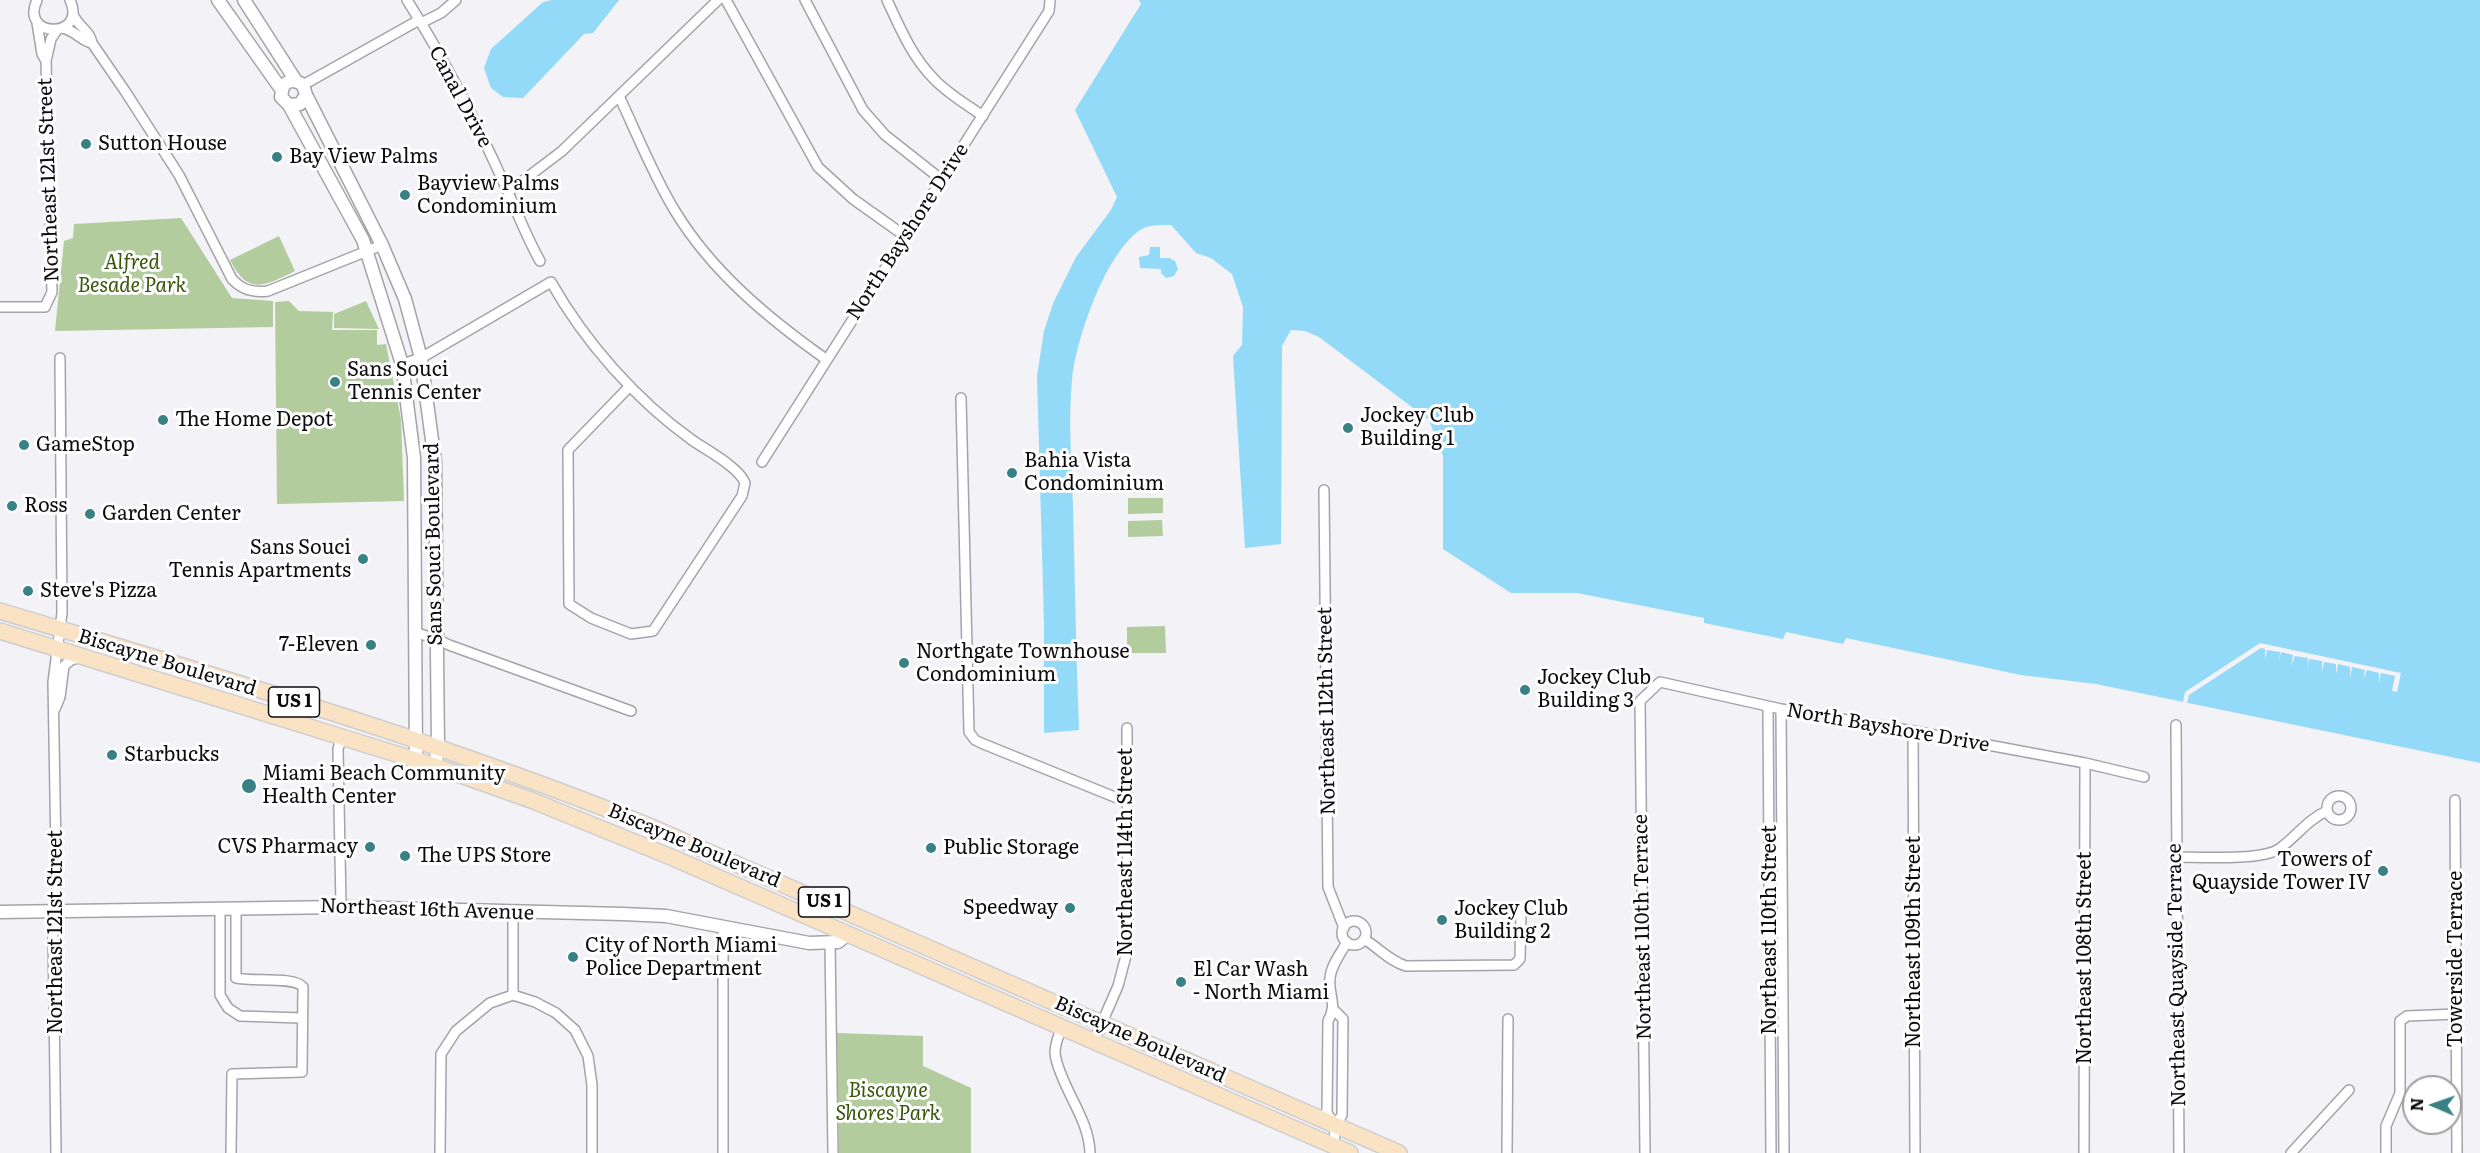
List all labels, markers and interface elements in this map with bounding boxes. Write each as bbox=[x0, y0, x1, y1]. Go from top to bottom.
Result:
street label: Canal Drive bbox=[423, 42, 497, 152]
street label: Northeast 121st Street bbox=[33, 77, 65, 283]
place label: Sutton House bbox=[98, 132, 227, 156]
marker: Sutton House bbox=[79, 137, 93, 151]
street label: North Bayshore Drive bbox=[842, 139, 974, 325]
place label: Bay View Palms bbox=[289, 145, 438, 169]
marker: Bay View Palms bbox=[270, 150, 284, 164]
place label: Bayview Palms Condominium bbox=[417, 172, 559, 219]
marker: Bayview Palms Condominium bbox=[398, 188, 412, 202]
park label: Alfred Besade Park bbox=[78, 251, 186, 298]
place label: Sans Souci Tennis Center bbox=[347, 358, 481, 405]
marker: Sans Souci Tennis Center bbox=[328, 375, 342, 389]
place label: Jockey Club Building 1 bbox=[1360, 404, 1474, 451]
place label: The Home Depot bbox=[175, 408, 333, 432]
marker: The Home Depot bbox=[156, 413, 170, 427]
marker: Jockey Club Building 1 bbox=[1341, 421, 1355, 435]
place label: GameStop bbox=[36, 433, 135, 457]
marker: GameStop bbox=[17, 438, 31, 452]
street label: Sans Souci Boulevard bbox=[420, 442, 448, 646]
place label: Bahia Vista Condominium bbox=[1024, 449, 1164, 496]
marker: Bahia Vista Condominium bbox=[1005, 466, 1019, 480]
place label: Ross bbox=[24, 494, 67, 518]
marker: Ross bbox=[5, 499, 19, 513]
place label: Garden Center bbox=[102, 502, 241, 526]
marker: Garden Center bbox=[83, 507, 97, 521]
place label: Sans Souci Tennis Apartments bbox=[168, 536, 351, 583]
marker: Sans Souci Tennis Apartments bbox=[356, 552, 370, 566]
place label: Steve's Pizza bbox=[40, 579, 157, 603]
marker: Steve's Pizza bbox=[21, 584, 35, 598]
street label: Northeast 112th Street bbox=[1313, 606, 1341, 816]
street label: Biscayne Boulevard bbox=[75, 624, 259, 702]
place label: 7-Eleven bbox=[279, 633, 359, 657]
marker: 7-Eleven bbox=[364, 638, 378, 652]
place label: Northgate Townhouse Condominium bbox=[916, 640, 1130, 687]
marker: Northgate Townhouse Condominium bbox=[897, 656, 911, 670]
place label: Jockey Club Building 3 bbox=[1537, 666, 1651, 713]
marker: Jockey Club Building 3 bbox=[1518, 683, 1532, 697]
road number: US 1 bbox=[268, 687, 320, 717]
street label: North Bayshore Drive bbox=[1785, 698, 1991, 758]
place label: Starbucks bbox=[124, 743, 219, 767]
marker: Starbucks bbox=[105, 748, 119, 762]
street label: Northeast 114th Street bbox=[1114, 748, 1138, 956]
place label: Miami Beach Community Health Center bbox=[262, 762, 506, 809]
marker: Miami Beach Community Health Center bbox=[240, 777, 258, 795]
street label: Biscayne Boulevard bbox=[604, 799, 784, 893]
street label: Northeast 110th Terrace bbox=[1629, 814, 1657, 1040]
street label: Northeast 110th Street bbox=[1758, 825, 1782, 1035]
street label: Northeast 121st Street bbox=[44, 830, 68, 1034]
place label: CVS Pharmacy bbox=[217, 835, 358, 859]
place label: Public Storage bbox=[943, 836, 1079, 860]
street label: Northeast 109th Street bbox=[1902, 836, 1926, 1048]
marker: CVS Pharmacy bbox=[363, 840, 377, 854]
marker: Public Storage bbox=[924, 841, 938, 855]
street label: Northeast Quayside Terrace bbox=[2163, 843, 2191, 1107]
place label: The UPS Store bbox=[417, 844, 551, 868]
place label: Towers of Quayside Tower IV bbox=[2192, 848, 2371, 895]
marker: The UPS Store bbox=[398, 849, 412, 863]
street label: Northeast 108th Street bbox=[2073, 851, 2097, 1065]
marker: Towers of Quayside Tower IV bbox=[2376, 864, 2390, 878]
street label: Towerside Terrace bbox=[2444, 871, 2468, 1047]
road number: US 1 bbox=[798, 887, 850, 917]
street label: Northeast 16th Avenue bbox=[320, 894, 534, 926]
place label: Speedway bbox=[963, 896, 1058, 920]
place label: Jockey Club Building 2 bbox=[1454, 897, 1568, 944]
marker: Speedway bbox=[1063, 901, 1077, 915]
marker: Jockey Club Building 2 bbox=[1435, 913, 1449, 927]
place label: City of North Miami Police Department bbox=[585, 934, 777, 981]
marker: City of North Miami Police Department bbox=[566, 950, 580, 964]
place label: El Car Wash - North Miami bbox=[1193, 958, 1329, 1005]
marker: El Car Wash - North Miami bbox=[1174, 975, 1188, 989]
street label: Biscayne Boulevard bbox=[1050, 991, 1230, 1089]
north arrow bbox=[2402, 1075, 2462, 1135]
park label: Biscayne Shores Park bbox=[835, 1079, 941, 1126]
text: N bbox=[2404, 1097, 2428, 1112]

